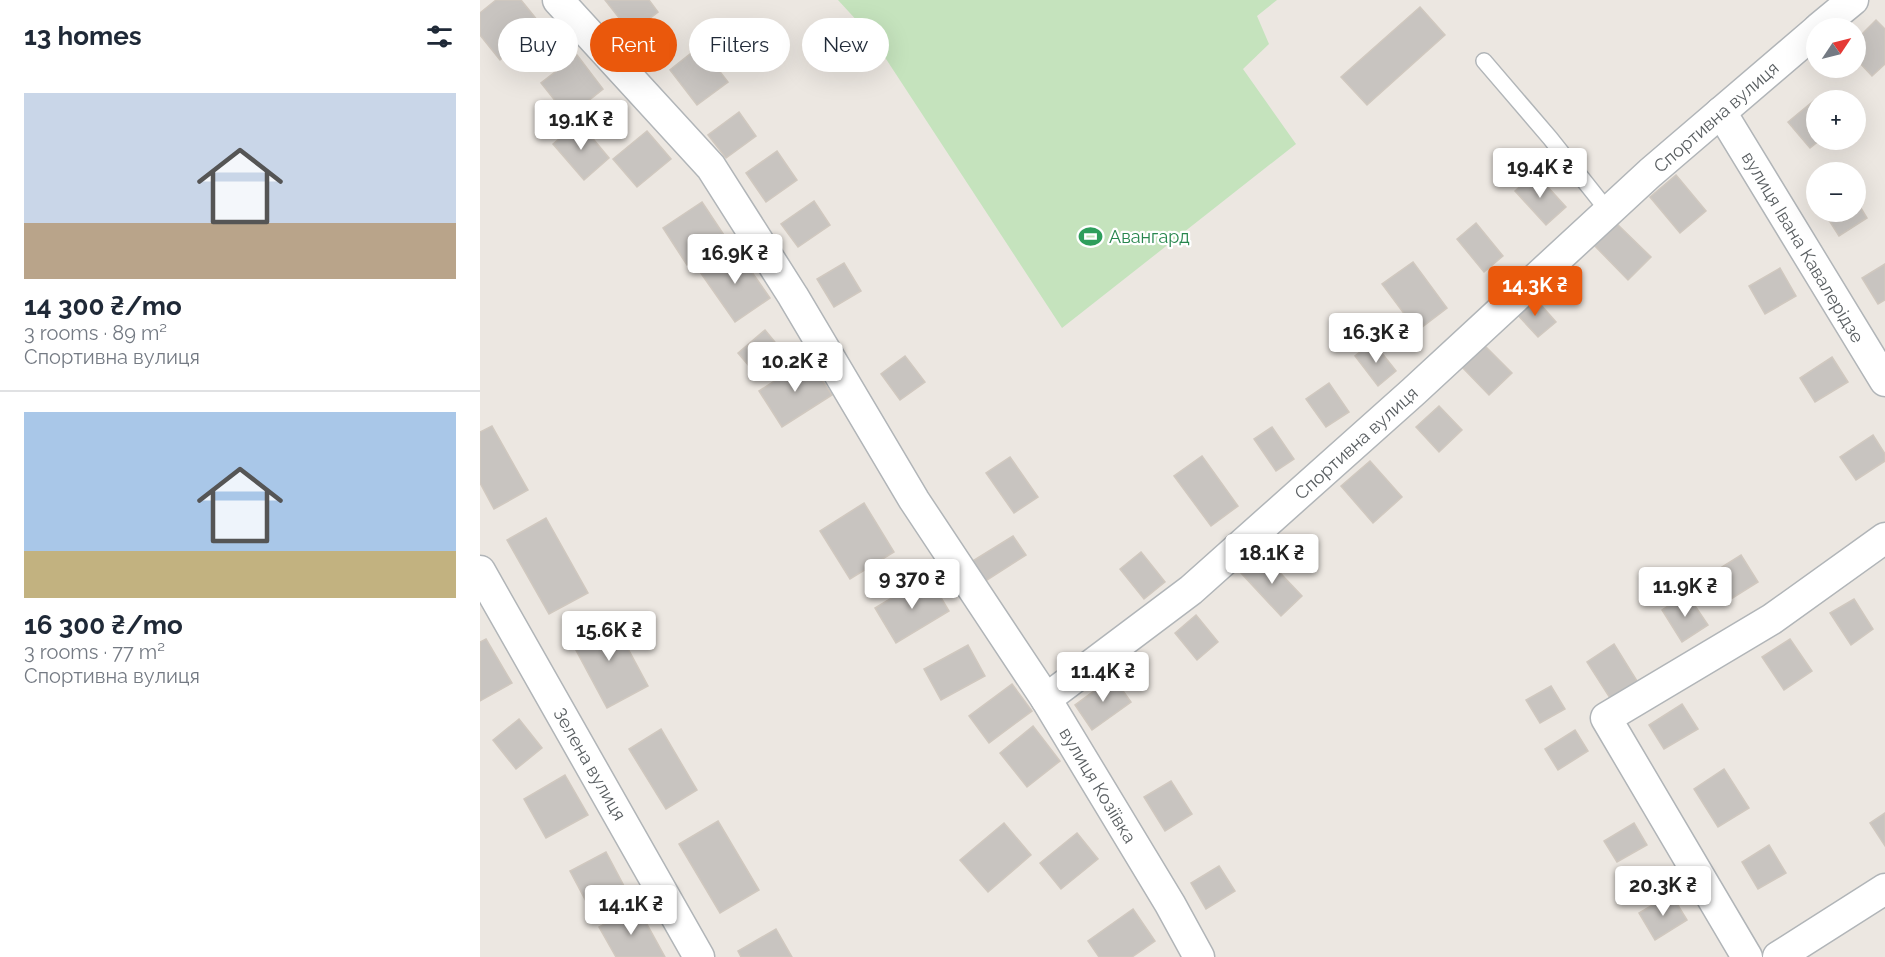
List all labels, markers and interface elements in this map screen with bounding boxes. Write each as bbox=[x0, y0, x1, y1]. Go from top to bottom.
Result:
chip: Buy bbox=[498, 18, 578, 72]
chip: Rent bbox=[590, 18, 677, 72]
chip: Filters bbox=[689, 18, 790, 72]
chip: New bbox=[802, 18, 889, 72]
north arrow bbox=[1806, 18, 1866, 78]
map controls bbox=[1806, 18, 1866, 222]
icon: filters bbox=[423, 20, 456, 53]
text: 13 homes bbox=[24, 21, 142, 51]
street label: Спортивна вулиця bbox=[1649, 57, 1783, 177]
button: + bbox=[1806, 90, 1866, 150]
pin: 19.1K ₴ bbox=[526, 100, 636, 151]
text: 19.1K ₴ bbox=[549, 107, 613, 131]
icon: home bbox=[186, 132, 294, 240]
pin: 19.4K ₴ bbox=[1485, 148, 1595, 199]
street label: вулиця Івана Кавалерідзе bbox=[1738, 148, 1869, 347]
text: 19.4K ₴ bbox=[1507, 155, 1573, 179]
button: − bbox=[1806, 162, 1866, 222]
sports icon: Авангард bbox=[1078, 223, 1104, 249]
place label: Авангард bbox=[1109, 226, 1190, 247]
pin: 16.9K ₴ bbox=[680, 234, 790, 285]
text: 16.9K ₴ bbox=[702, 241, 768, 265]
pin: 14.3K ₴ bbox=[1480, 266, 1590, 317]
text: 14.3K ₴ bbox=[1502, 273, 1568, 297]
text: 14 300 ₴/mo bbox=[24, 291, 182, 321]
pin: 16.3K ₴ bbox=[1321, 313, 1431, 364]
text: 16.3K ₴ bbox=[1343, 320, 1409, 344]
text: 3 rooms · 89 m² bbox=[24, 321, 167, 345]
pin: 10.2K ₴ bbox=[740, 342, 850, 393]
text: Спортивна вулиця bbox=[24, 345, 200, 369]
text: 10.2K ₴ bbox=[762, 349, 828, 373]
street label: Спортивна вулиця bbox=[1290, 382, 1422, 504]
icon: home bbox=[186, 451, 294, 559]
pin: 18.1K ₴ bbox=[1217, 534, 1327, 585]
text: 18.1K ₴ bbox=[1240, 541, 1304, 565]
pin: 9 370 ₴ bbox=[857, 559, 967, 610]
text: 9 370 ₴ bbox=[879, 566, 945, 590]
pin: 11.9K ₴ bbox=[1630, 567, 1740, 618]
text: 11.9K ₴ bbox=[1653, 574, 1717, 598]
text: 16 300 ₴/mo bbox=[24, 610, 183, 640]
pin: 15.6K ₴ bbox=[554, 611, 664, 662]
text: 15.6K ₴ bbox=[576, 618, 642, 642]
text: 3 rooms · 77 m² bbox=[24, 640, 165, 664]
pin: 11.4K ₴ bbox=[1048, 652, 1158, 703]
text: 11.4K ₴ bbox=[1071, 659, 1135, 683]
text: Спортивна вулиця bbox=[24, 664, 200, 688]
street label: Зелена вулиця bbox=[549, 704, 631, 824]
street label: вулиця Козіївка bbox=[1055, 723, 1141, 847]
pin: 20.3K ₴ bbox=[1608, 866, 1718, 917]
text: 20.3K ₴ bbox=[1629, 873, 1697, 897]
pin: 14.1K ₴ bbox=[576, 885, 686, 936]
text: 14.1K ₴ bbox=[599, 892, 663, 916]

